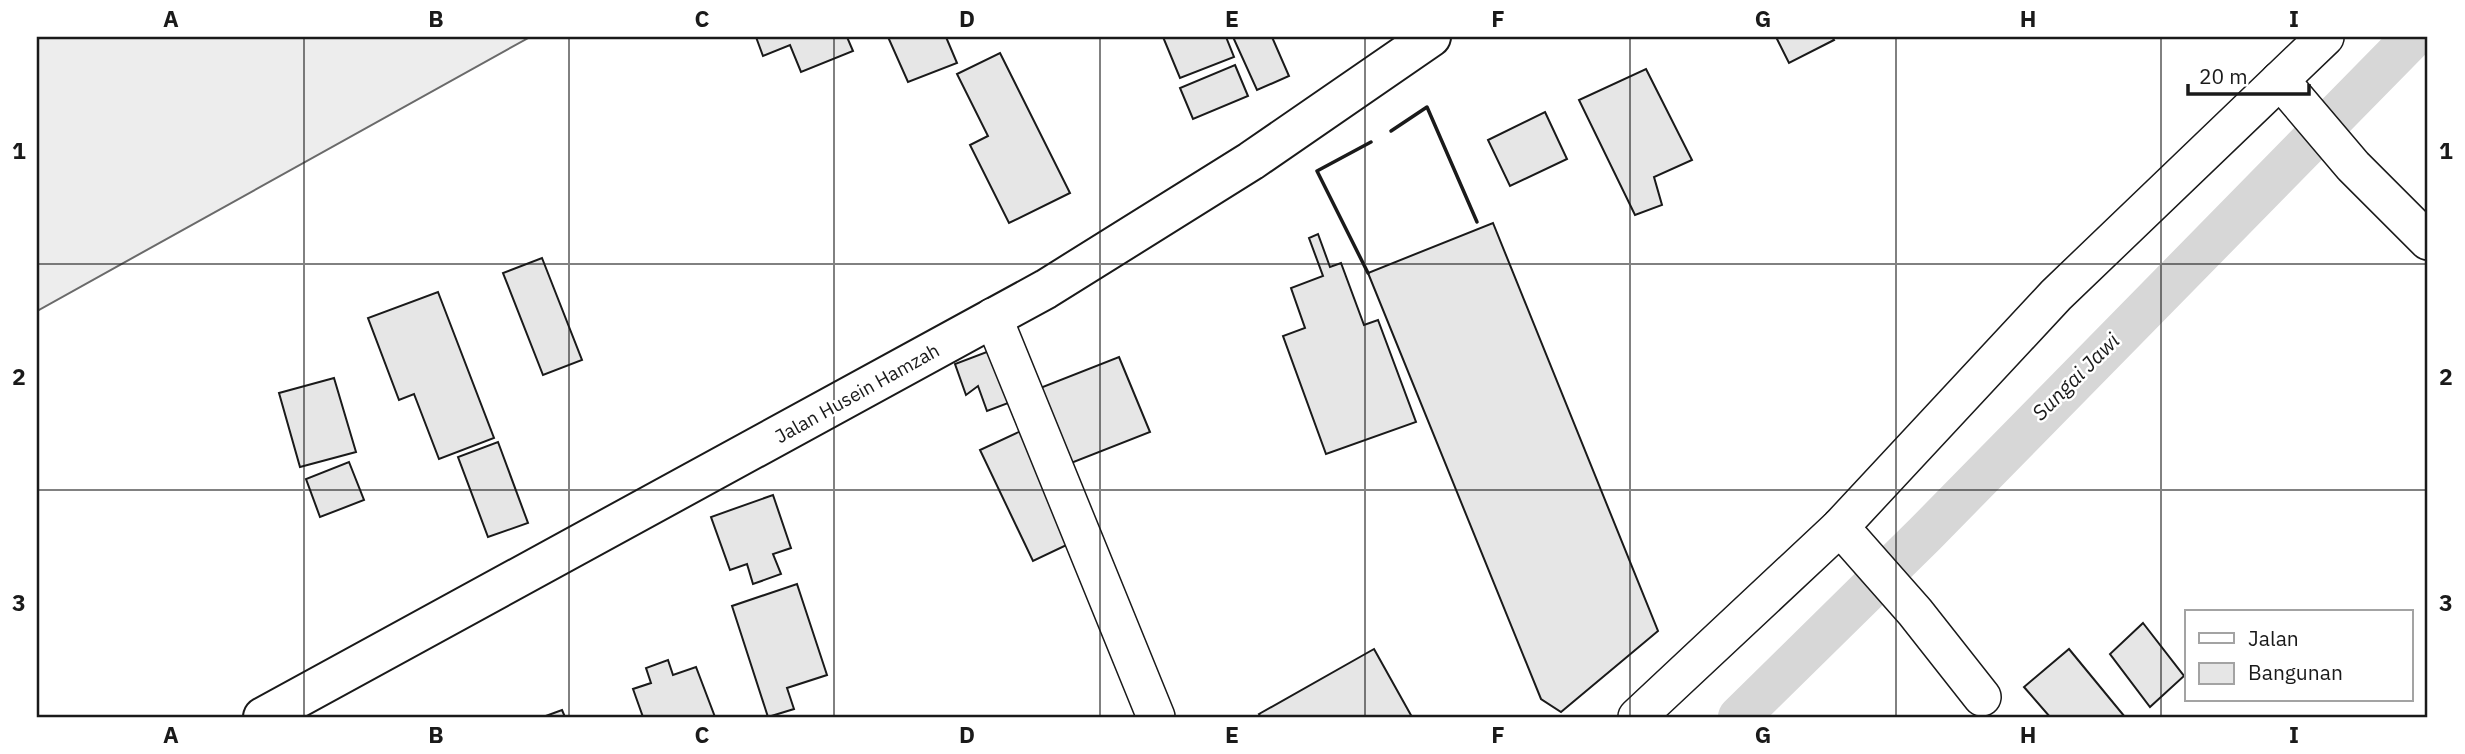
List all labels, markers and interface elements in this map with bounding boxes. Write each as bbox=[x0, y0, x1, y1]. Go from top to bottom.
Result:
text: A bbox=[163, 3, 179, 33]
text: B bbox=[428, 3, 444, 33]
text: C bbox=[695, 3, 710, 33]
text: D bbox=[959, 3, 975, 33]
text: E bbox=[1225, 3, 1239, 33]
text: F bbox=[1491, 3, 1505, 33]
text: G bbox=[1755, 3, 1771, 33]
text: H bbox=[2020, 3, 2036, 33]
text: I bbox=[2289, 3, 2299, 33]
scale bar bbox=[2188, 52, 2309, 96]
text: 20 m bbox=[2199, 62, 2248, 90]
text: 1 bbox=[12, 135, 26, 165]
text: 1 bbox=[2439, 135, 2453, 165]
water label: Sungai Jawi bbox=[2025, 326, 2125, 426]
street label: Jalan Husein Hamzah bbox=[771, 338, 943, 448]
text: 2 bbox=[12, 361, 26, 391]
text: 2 bbox=[2439, 361, 2453, 391]
text: 3 bbox=[12, 587, 26, 617]
text: 3 bbox=[2439, 587, 2453, 617]
legend bbox=[2185, 610, 2412, 702]
text: Jalan bbox=[2248, 624, 2299, 652]
text: Bangunan bbox=[2248, 658, 2343, 686]
text: A bbox=[163, 719, 179, 749]
text: B bbox=[428, 719, 444, 749]
text: C bbox=[695, 719, 710, 749]
text: D bbox=[959, 719, 975, 749]
text: E bbox=[1225, 719, 1239, 749]
text: F bbox=[1491, 719, 1505, 749]
text: G bbox=[1755, 719, 1771, 749]
text: H bbox=[2020, 719, 2036, 749]
text: I bbox=[2289, 719, 2299, 749]

